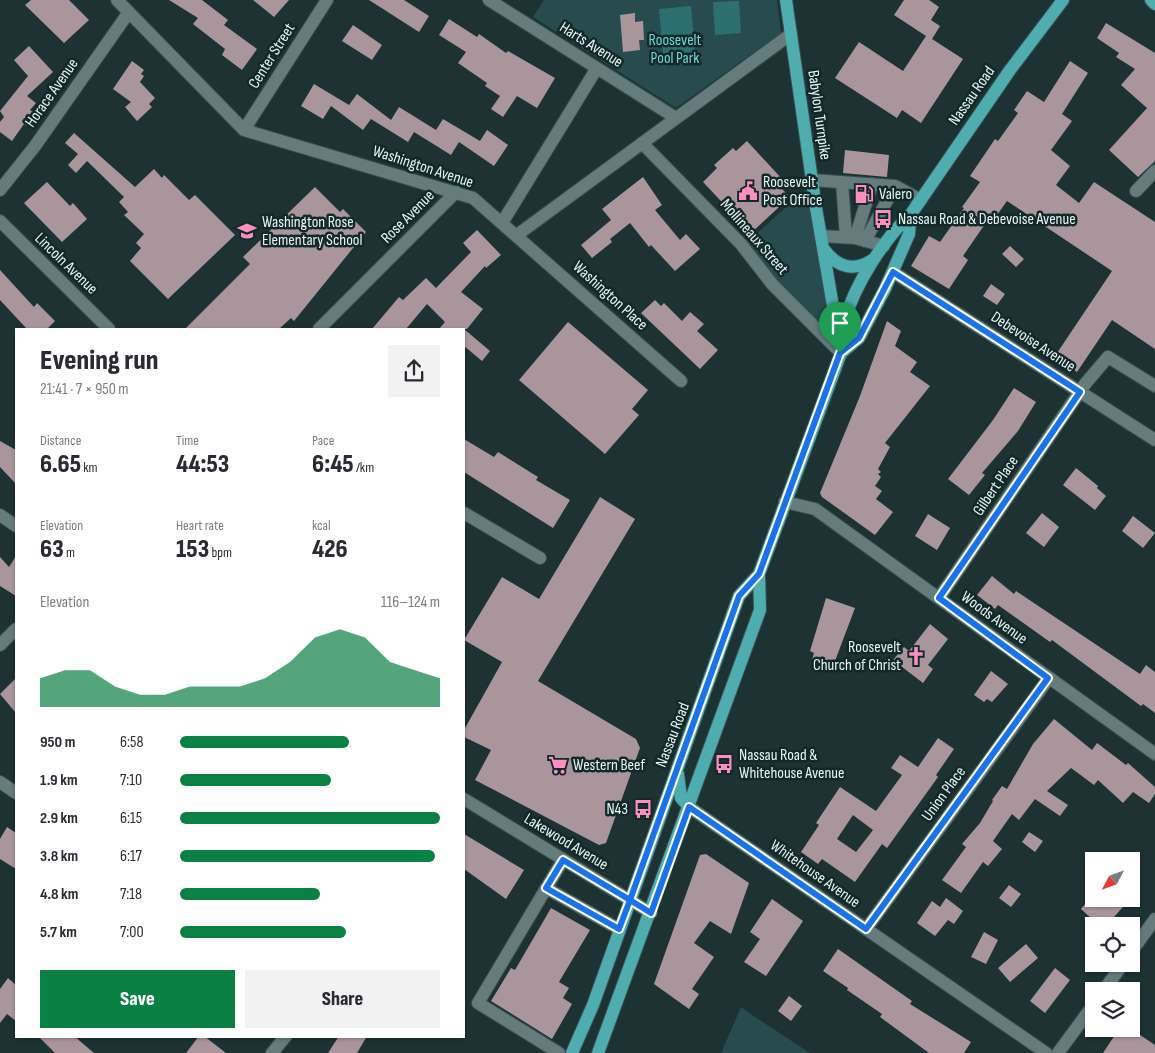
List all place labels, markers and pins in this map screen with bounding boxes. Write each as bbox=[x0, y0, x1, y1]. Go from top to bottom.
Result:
place label: Roosevelt Post Office bbox=[763, 173, 822, 210]
public building icon: Roosevelt Post Office bbox=[737, 180, 759, 202]
fuel station icon: Valero bbox=[853, 183, 875, 205]
place label: Valero bbox=[879, 185, 912, 204]
bus stop icon: Nassau Road & Debevoise Avenue bbox=[872, 208, 894, 230]
place label: Nassau Road & Debevoise Avenue bbox=[898, 210, 1076, 229]
place label: Washington Rose Elementary School bbox=[262, 213, 362, 250]
school or university icon: Washington Rose Elementary School bbox=[236, 220, 258, 242]
pin bbox=[819, 302, 861, 353]
place label: Roosevelt Church of Christ bbox=[813, 638, 901, 675]
church icon: Roosevelt Church of Christ bbox=[905, 645, 927, 667]
place label: Nassau Road & Whitehouse Avenue bbox=[739, 746, 844, 783]
bus stop icon: Nassau Road & Whitehouse Avenue bbox=[713, 753, 735, 775]
supermarket icon: Western Beef bbox=[547, 754, 569, 776]
place label: Western Beef bbox=[573, 756, 645, 775]
bus stop icon: N43 bbox=[632, 798, 654, 820]
place label: N43 bbox=[606, 800, 628, 819]

